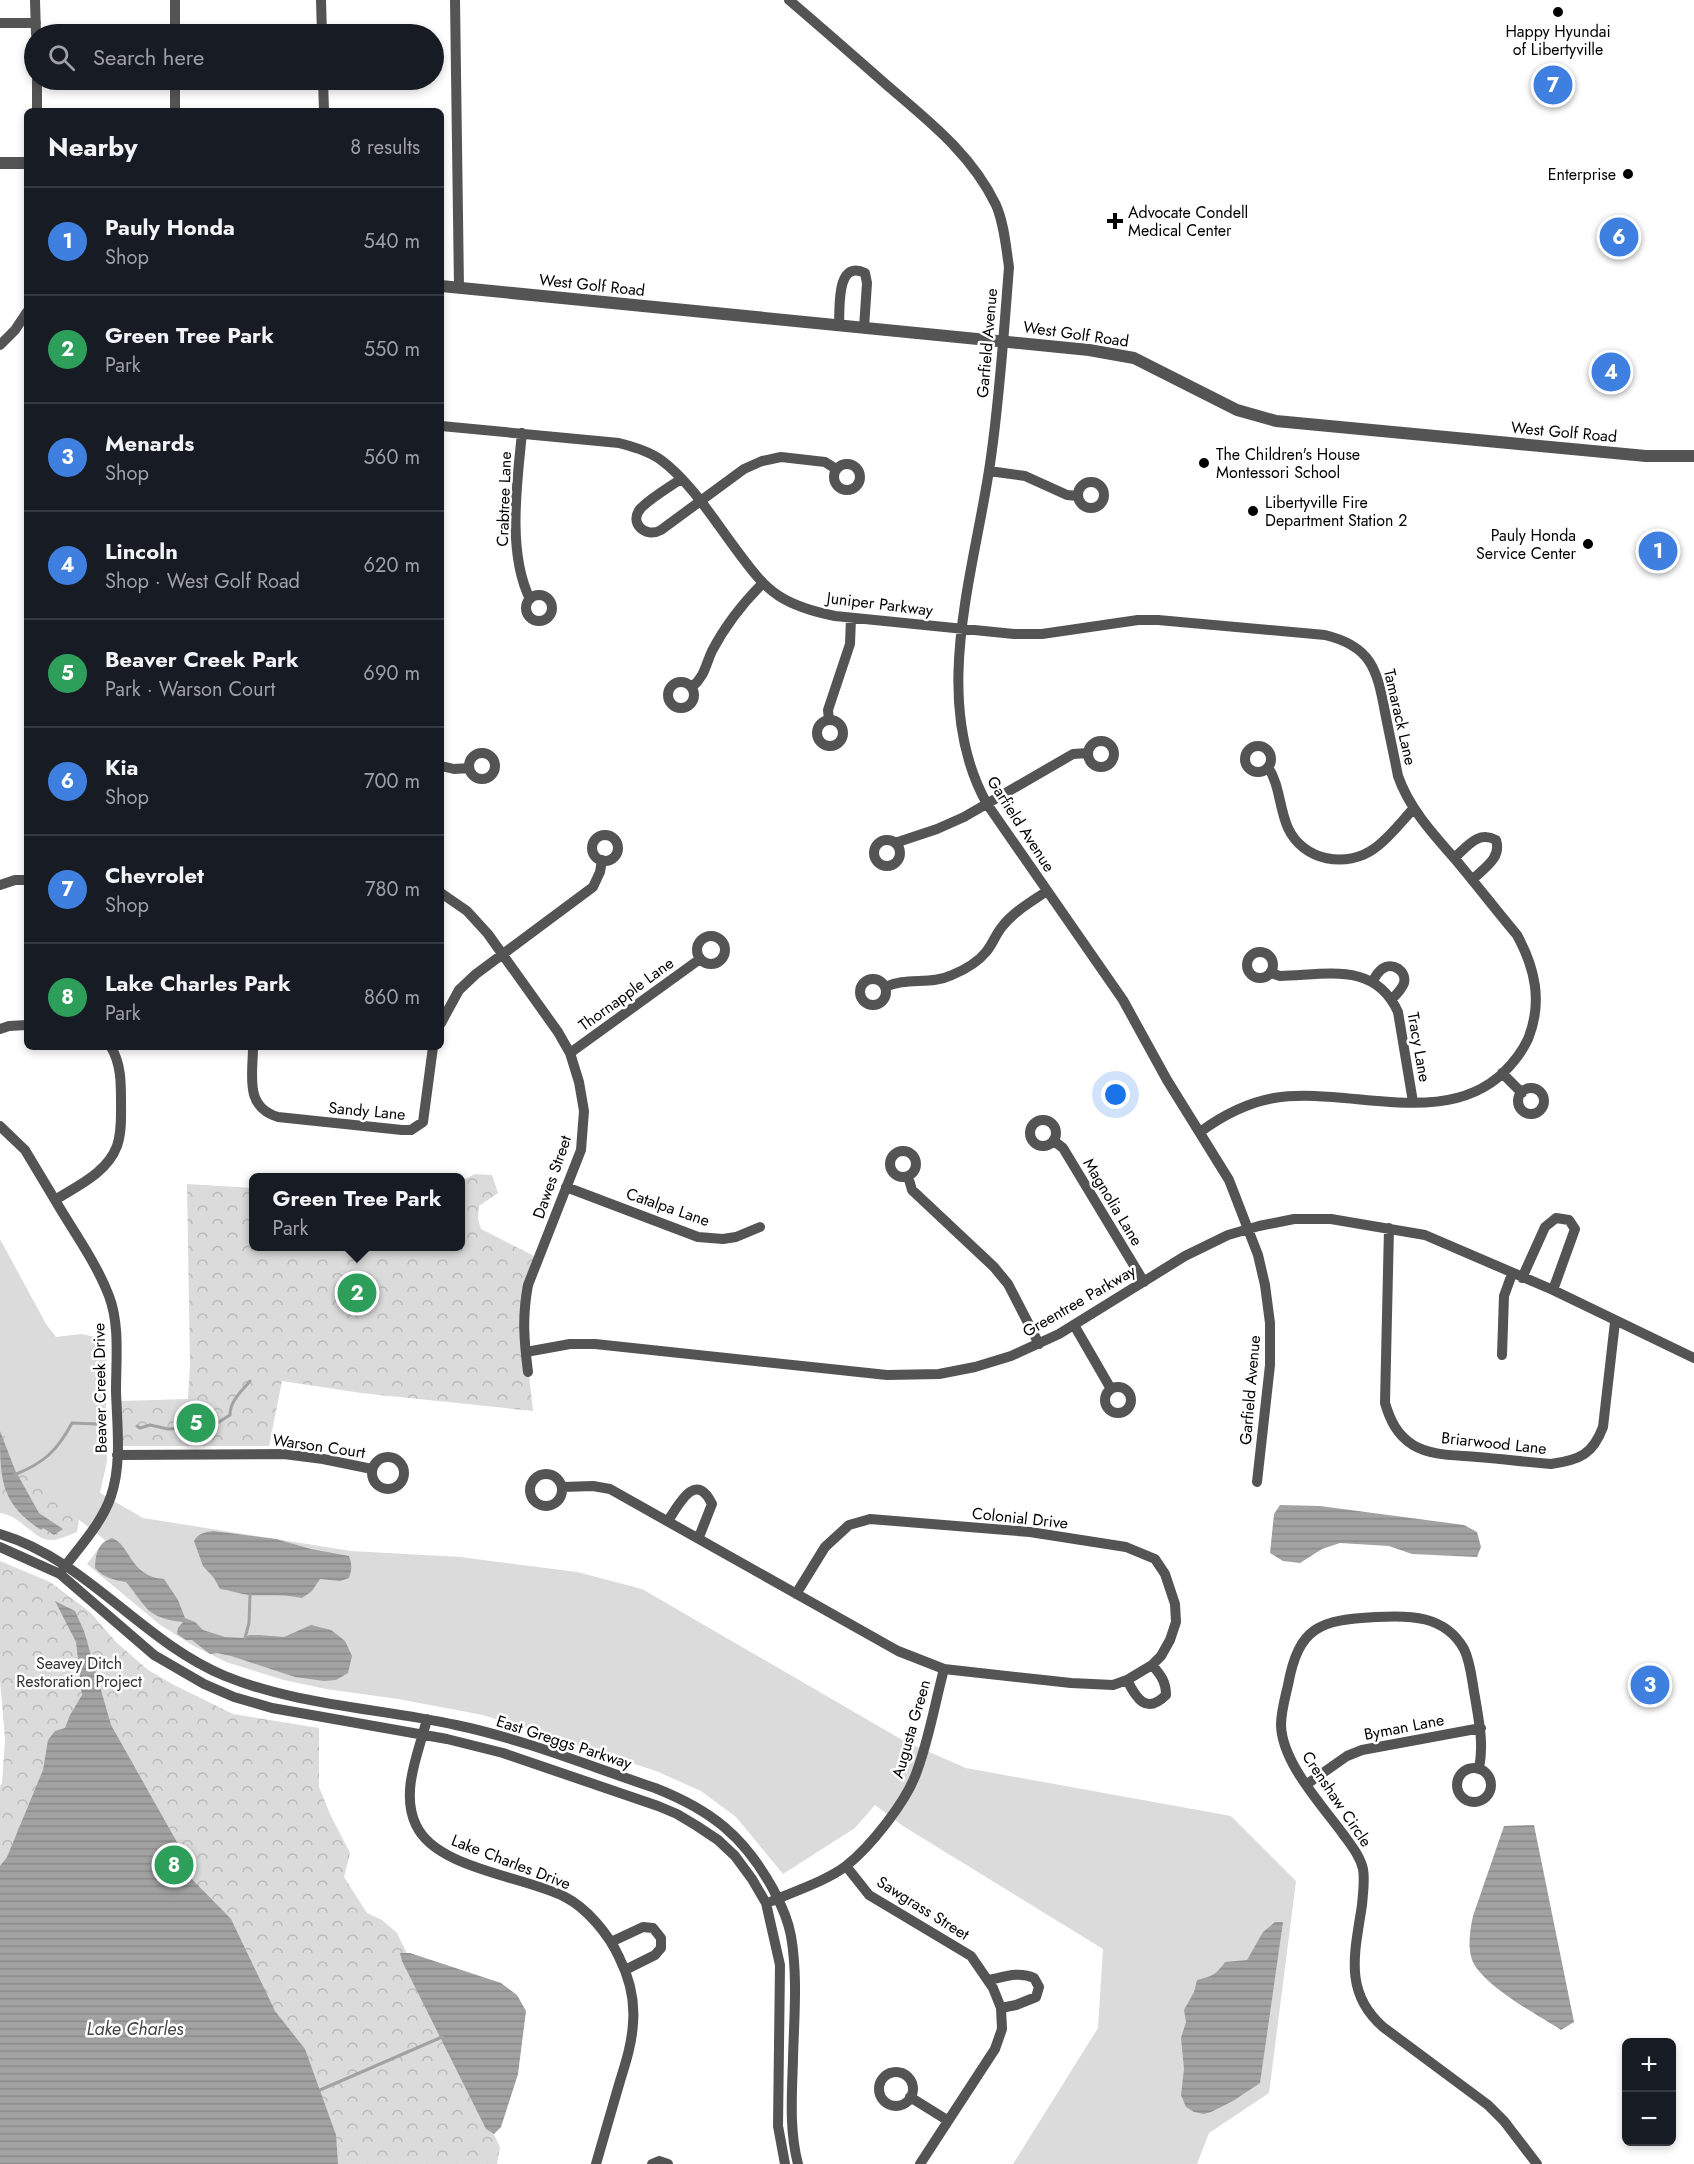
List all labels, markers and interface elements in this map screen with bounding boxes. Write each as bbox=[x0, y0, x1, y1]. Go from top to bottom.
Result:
marker: Happy Hyundai of Libertyville bbox=[1551, 5, 1565, 19]
place label: Happy Hyundai of Libertyville bbox=[1505, 20, 1611, 61]
search box bbox=[24, 24, 444, 90]
icon: search bbox=[45, 41, 78, 74]
text: Search here bbox=[93, 41, 204, 73]
pin: 7 bbox=[1534, 62, 1572, 107]
text: Nearby bbox=[48, 128, 137, 166]
text: 8 results bbox=[350, 133, 420, 162]
place label: Enterprise bbox=[1548, 163, 1616, 186]
marker: Enterprise bbox=[1621, 167, 1635, 181]
place label: Advocate Condell Medical Center bbox=[1128, 201, 1248, 242]
text: Pauly Honda bbox=[105, 211, 235, 243]
marker: Advocate Condell Medical Center bbox=[1106, 212, 1124, 230]
pin: 6 bbox=[1600, 214, 1638, 260]
text: 1 bbox=[62, 227, 73, 256]
text: 540 m bbox=[363, 227, 420, 256]
text: Shop bbox=[105, 243, 149, 272]
street label: West Golf Road bbox=[538, 268, 646, 302]
street label: Garfield Avenue bbox=[971, 287, 1003, 399]
street label: West Golf Road bbox=[1022, 315, 1130, 353]
text: Green Tree Park bbox=[105, 319, 274, 351]
text: 2 bbox=[61, 335, 74, 364]
text: 550 m bbox=[364, 335, 420, 364]
pin: 4 bbox=[1592, 350, 1630, 394]
text: Park bbox=[105, 351, 141, 380]
street label: West Golf Road bbox=[1510, 416, 1618, 448]
text: Menards bbox=[105, 427, 194, 459]
text: 3 bbox=[61, 443, 74, 472]
text: 560 m bbox=[364, 443, 420, 472]
place label: The Children's House Montessori School bbox=[1216, 443, 1360, 484]
street label: Crabtree Lane bbox=[491, 451, 517, 547]
marker: The Children's House Montessori School bbox=[1197, 456, 1211, 470]
text: Shop bbox=[105, 459, 149, 488]
place label: Libertyville Fire Department Station 2 bbox=[1265, 491, 1407, 532]
marker: Libertyville Fire Department Station 2 bbox=[1246, 504, 1260, 518]
place label: Pauly Honda Service Center bbox=[1476, 524, 1576, 565]
pin: 1 bbox=[1638, 528, 1678, 574]
text: Lincoln bbox=[105, 535, 178, 567]
marker: Pauly Honda Service Center bbox=[1581, 537, 1595, 551]
text: 4 bbox=[61, 551, 74, 580]
text: 620 m bbox=[364, 551, 420, 580]
text: Shop · West Golf Road bbox=[105, 567, 300, 596]
street label: Juniper Parkway bbox=[824, 586, 935, 622]
text: Beaver Creek Park bbox=[105, 643, 299, 675]
text: 5 bbox=[61, 659, 74, 688]
text: 690 m bbox=[363, 659, 420, 688]
street label: Tamarack Lane bbox=[1378, 667, 1422, 767]
text: Park · Warson Court bbox=[105, 675, 275, 704]
text: Kia bbox=[105, 751, 138, 783]
text: 6 bbox=[61, 767, 74, 796]
text: 700 m bbox=[364, 767, 420, 796]
street label: Garfield Avenue bbox=[981, 772, 1061, 876]
text: Shop bbox=[105, 783, 149, 812]
text: Chevrolet bbox=[105, 859, 204, 891]
text: 7 bbox=[61, 875, 74, 904]
text: 780 m bbox=[365, 875, 420, 904]
text: Shop bbox=[105, 891, 149, 920]
street label: Thornapple Lane bbox=[574, 952, 678, 1036]
text: Lake Charles Park bbox=[105, 967, 291, 999]
text: 8 bbox=[61, 983, 74, 1012]
text: 860 m bbox=[364, 983, 420, 1012]
text: Park bbox=[105, 999, 141, 1028]
street label: Tracy Lane bbox=[1402, 1010, 1436, 1084]
your location bbox=[1101, 1080, 1130, 1109]
street label: Sandy Lane bbox=[327, 1096, 407, 1126]
street label: Dawes Street bbox=[527, 1132, 577, 1222]
street label: Magnolia Lane bbox=[1078, 1154, 1148, 1250]
popup bbox=[249, 1173, 465, 1251]
text: Green Tree Park bbox=[273, 1182, 441, 1214]
street label: Catalpa Lane bbox=[623, 1182, 713, 1232]
text: Park bbox=[273, 1214, 308, 1243]
street label: Greentree Parkway bbox=[1018, 1259, 1141, 1343]
pin: 2 bbox=[338, 1270, 376, 1316]
street label: Beaver Creek Drive bbox=[87, 1323, 113, 1453]
street label: Garfield Avenue bbox=[1234, 1334, 1266, 1446]
pin: 5 bbox=[176, 1400, 216, 1446]
street label: Briarwood Lane bbox=[1440, 1426, 1548, 1460]
street label: Warson Court bbox=[271, 1428, 367, 1464]
street label: Colonial Drive bbox=[971, 1502, 1069, 1534]
park label: Seavey Ditch Restoration Project bbox=[16, 1652, 142, 1693]
pin: 3 bbox=[1630, 1662, 1670, 1708]
street label: Augusta Green bbox=[886, 1677, 936, 1781]
street label: Byman Lane bbox=[1362, 1708, 1446, 1746]
street label: East Greggs Parkway bbox=[493, 1709, 636, 1775]
street label: Crenshaw Circle bbox=[1296, 1747, 1378, 1851]
street label: Lake Charles Drive bbox=[448, 1829, 574, 1895]
pin: 8 bbox=[154, 1842, 194, 1888]
street label: Sawgrass Street bbox=[872, 1870, 974, 1946]
water label: Lake Charles bbox=[87, 2016, 184, 2042]
map controls bbox=[1622, 2038, 1676, 2146]
button: + bbox=[1622, 2038, 1676, 2092]
button: − bbox=[1622, 2092, 1676, 2146]

